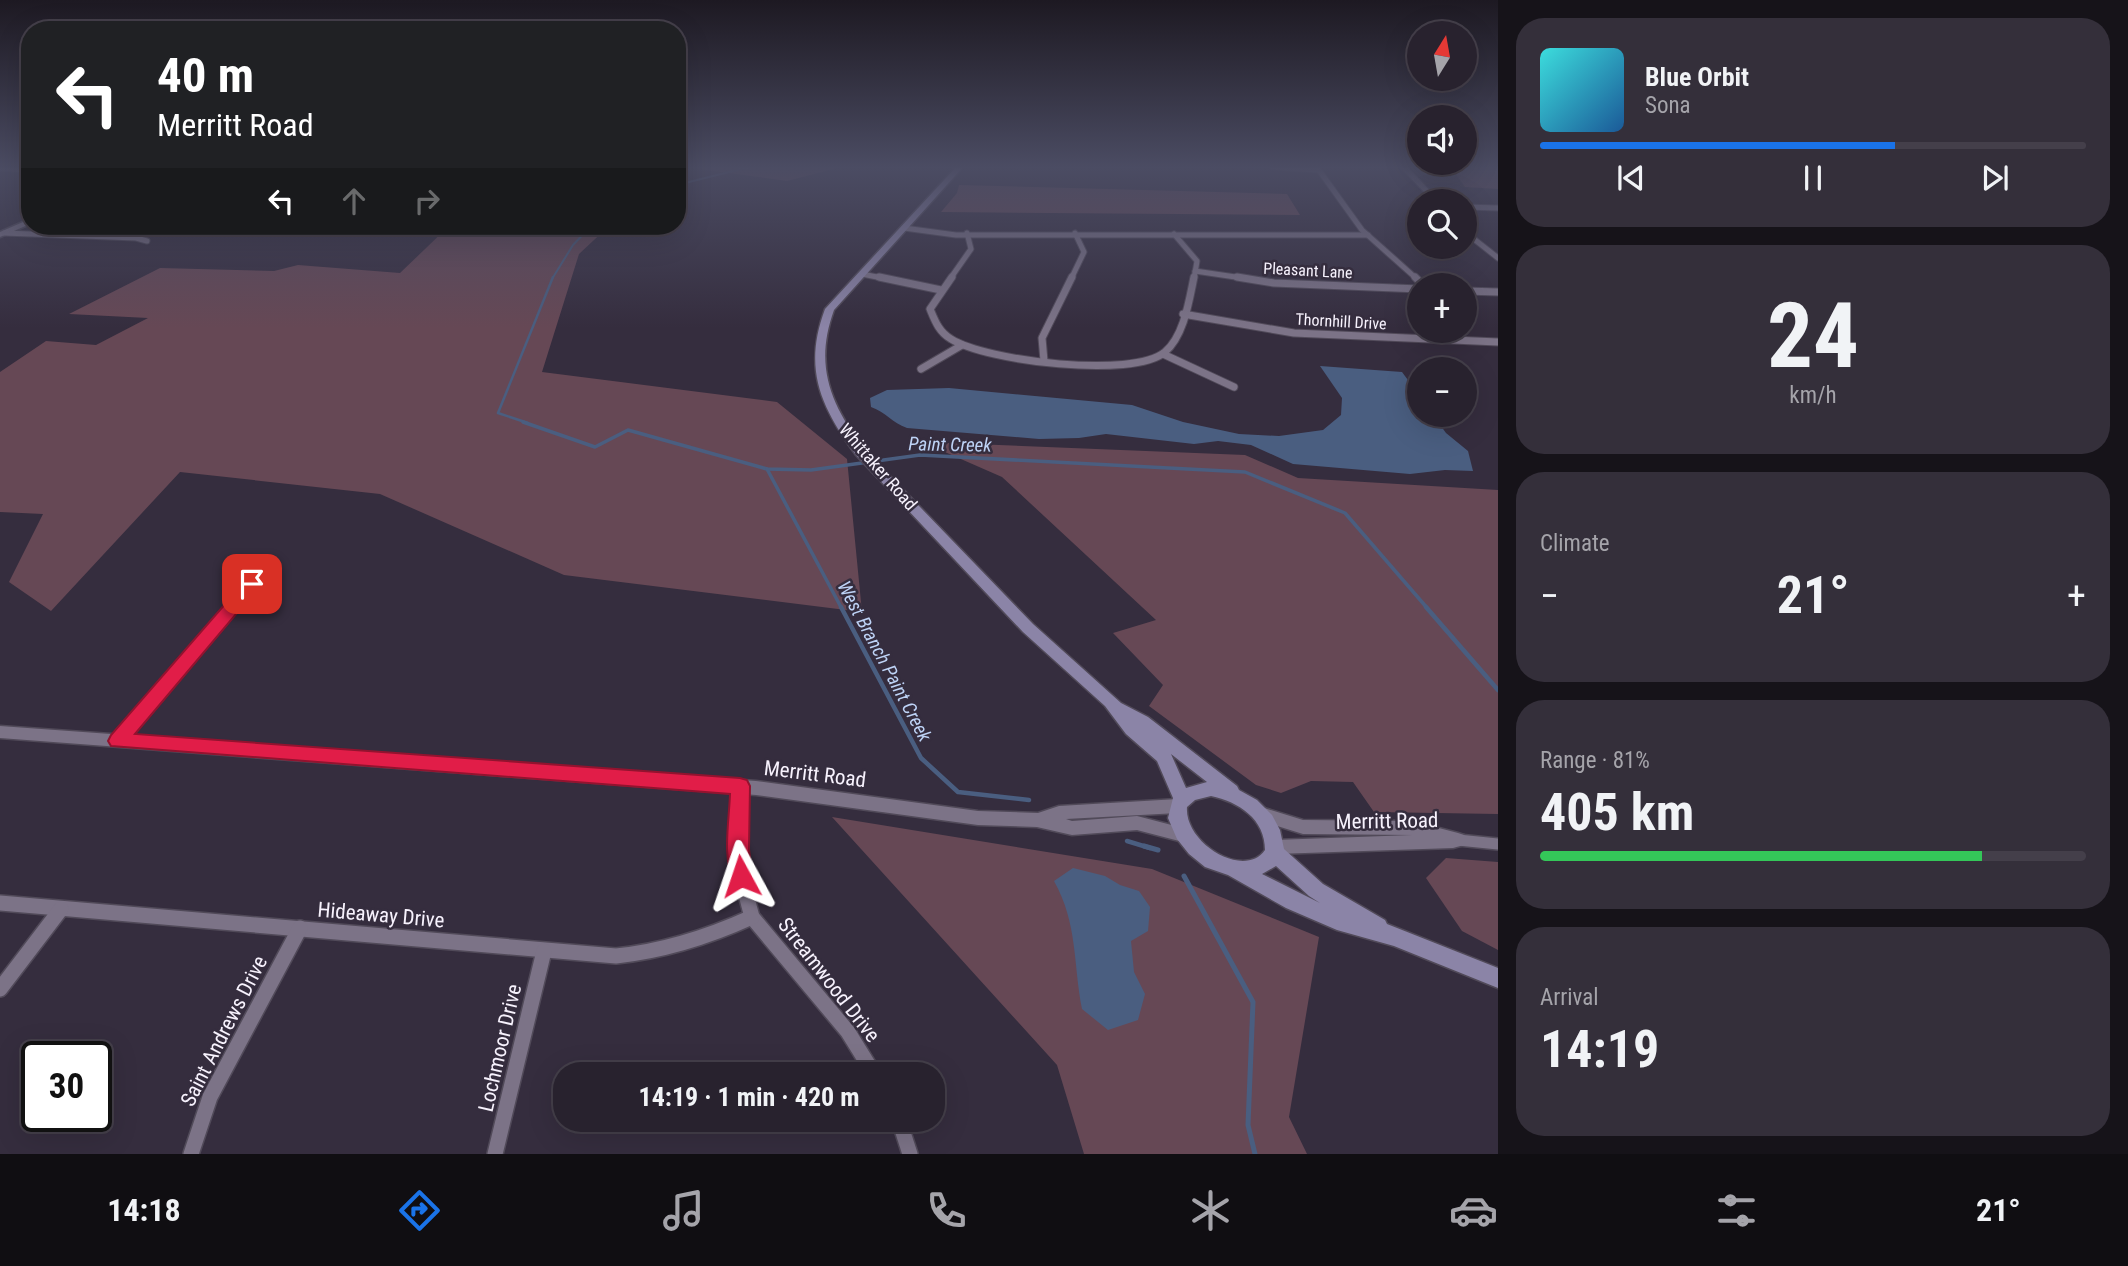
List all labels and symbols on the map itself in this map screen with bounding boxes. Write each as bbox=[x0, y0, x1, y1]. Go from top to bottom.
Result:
north arrow bbox=[1407, 21, 1477, 91]
street label: Pleasant Lane bbox=[1263, 259, 1353, 282]
street label: Thornhill Drive bbox=[1295, 310, 1387, 333]
street label: Whittaker Road bbox=[835, 419, 922, 514]
water label: Paint Creek bbox=[908, 432, 993, 457]
pin bbox=[222, 554, 282, 614]
water label: West Branch Paint Creek bbox=[832, 577, 937, 746]
street label: Merritt Road bbox=[763, 756, 867, 792]
street label: Merritt Road bbox=[1335, 808, 1439, 834]
position arrow bbox=[704, 839, 778, 913]
street label: Hideaway Drive bbox=[317, 898, 446, 933]
street label: Streamwood Drive bbox=[773, 913, 885, 1047]
street label: Saint Andrews Drive bbox=[176, 952, 272, 1110]
street label: Lochmoor Drive bbox=[474, 982, 526, 1114]
speed limit sign: 30 bbox=[21, 1041, 112, 1132]

